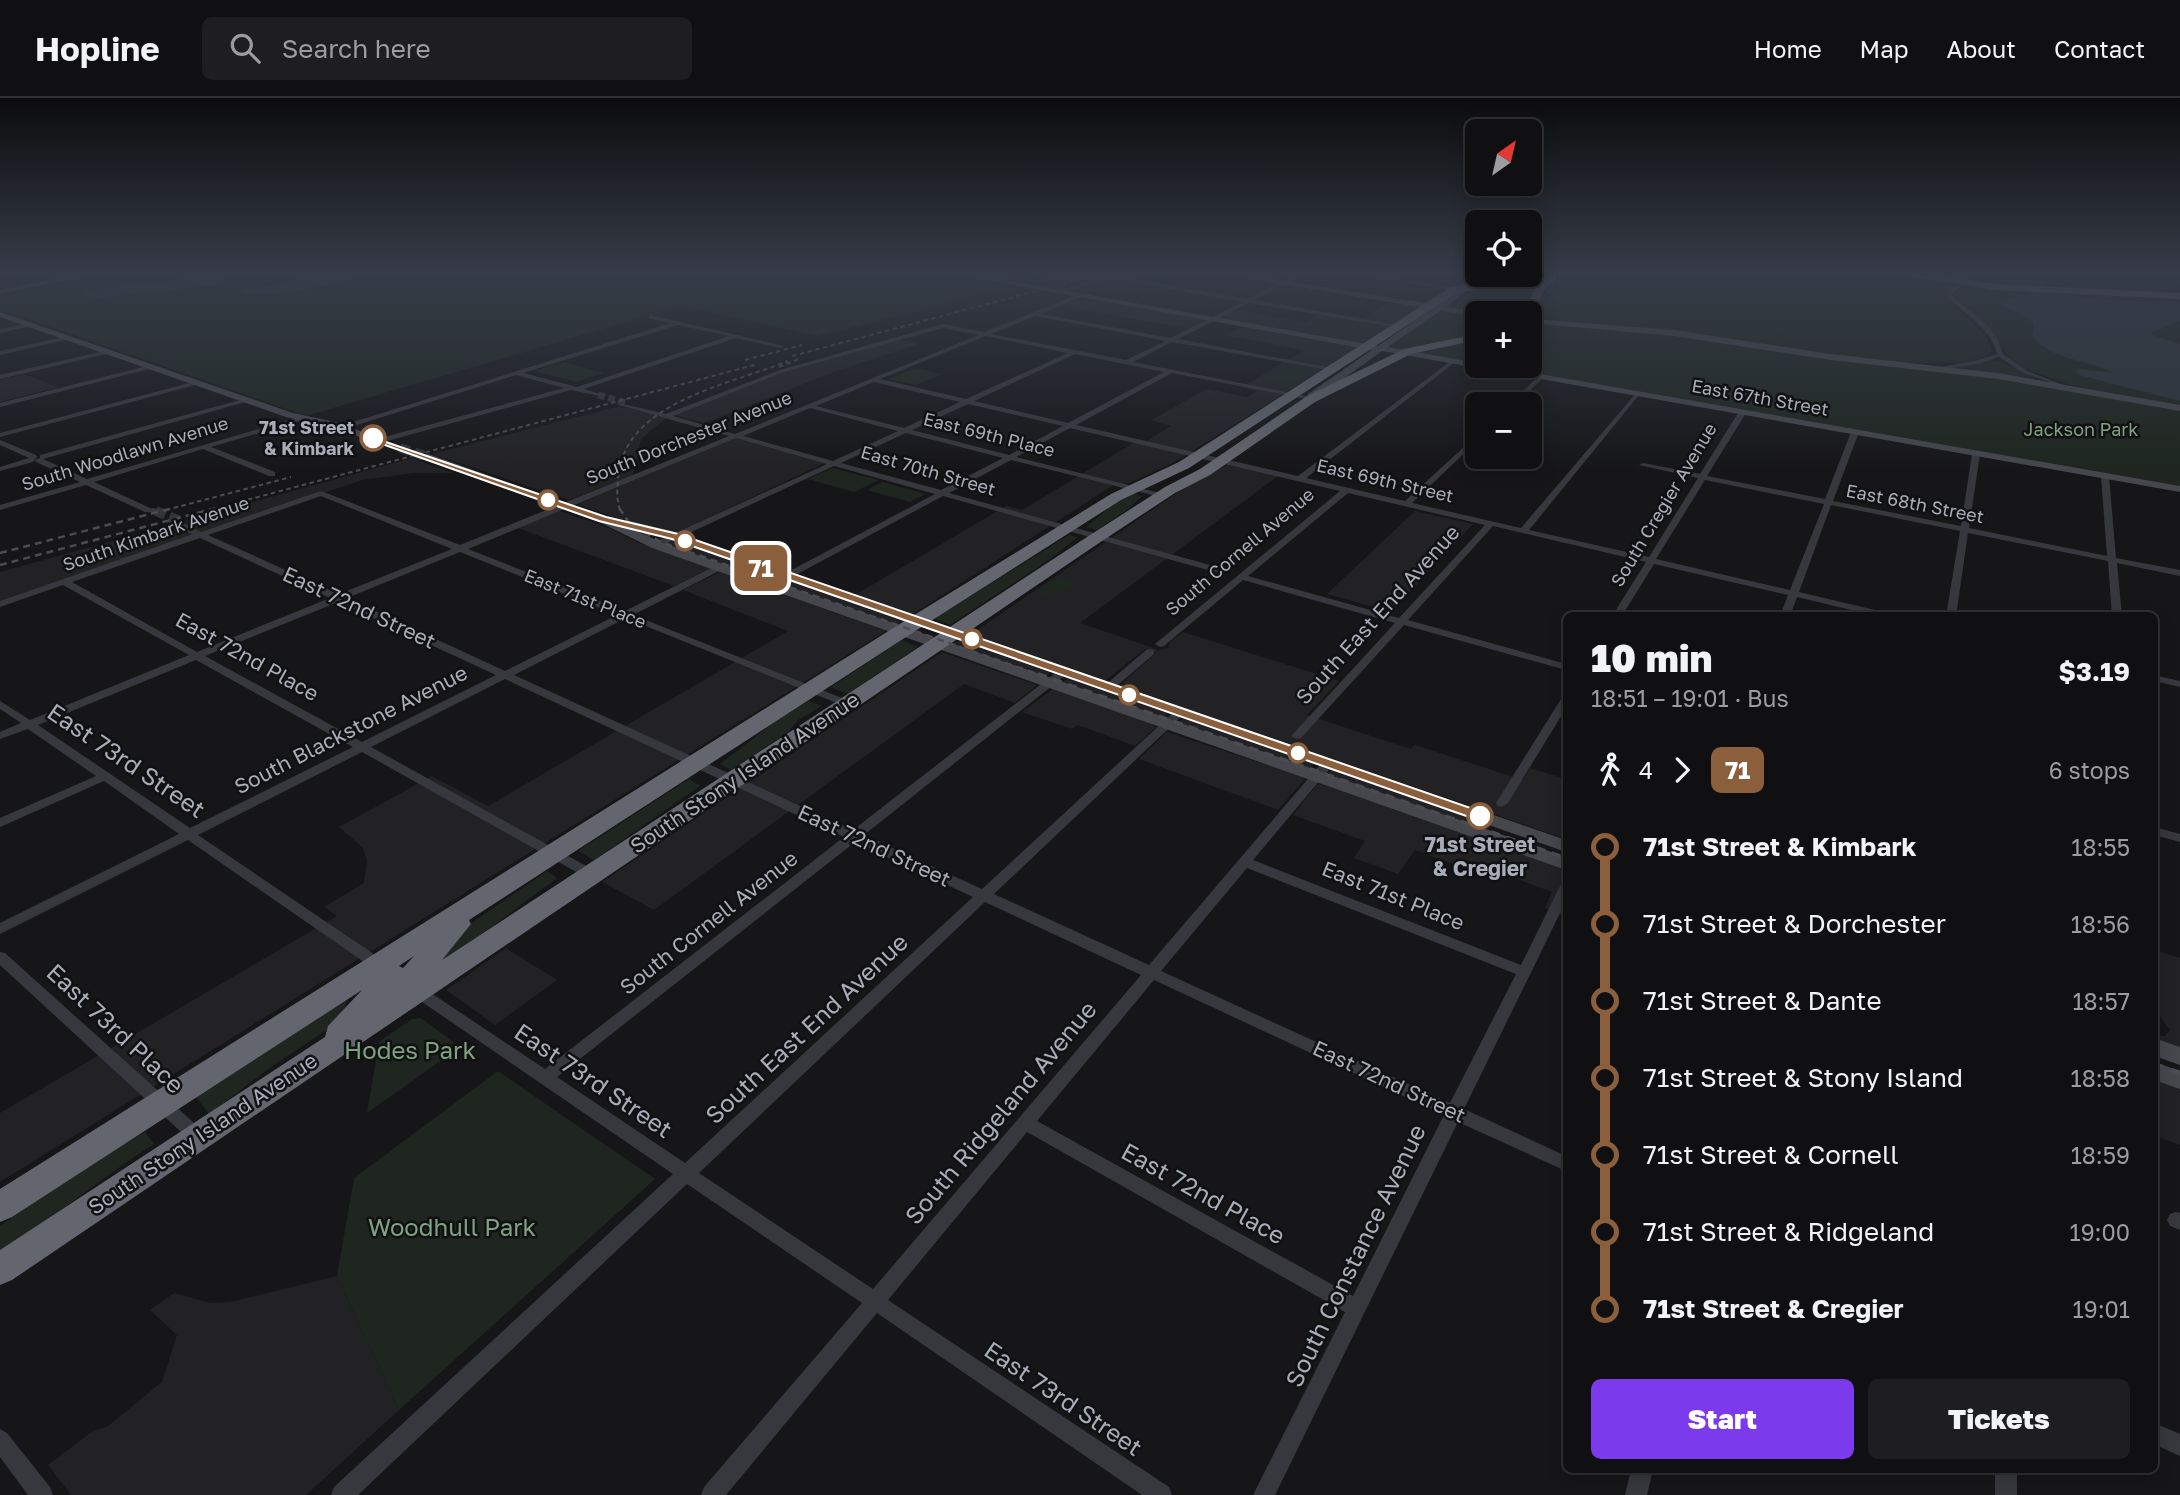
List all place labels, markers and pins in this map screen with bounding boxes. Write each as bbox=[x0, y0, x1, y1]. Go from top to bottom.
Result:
place label: 71st Street & Kimbark bbox=[259, 416, 355, 459]
marker: 71st Street & Kimbark bbox=[360, 425, 386, 451]
unlabelled marker bbox=[538, 490, 558, 510]
unlabelled marker bbox=[675, 531, 695, 551]
unlabelled marker bbox=[962, 629, 982, 649]
unlabelled marker bbox=[1119, 685, 1139, 705]
unlabelled marker bbox=[1288, 743, 1308, 763]
marker: 71st Street & Cregier bbox=[1467, 803, 1493, 829]
place label: 71st Street & Cregier bbox=[1425, 831, 1535, 881]

